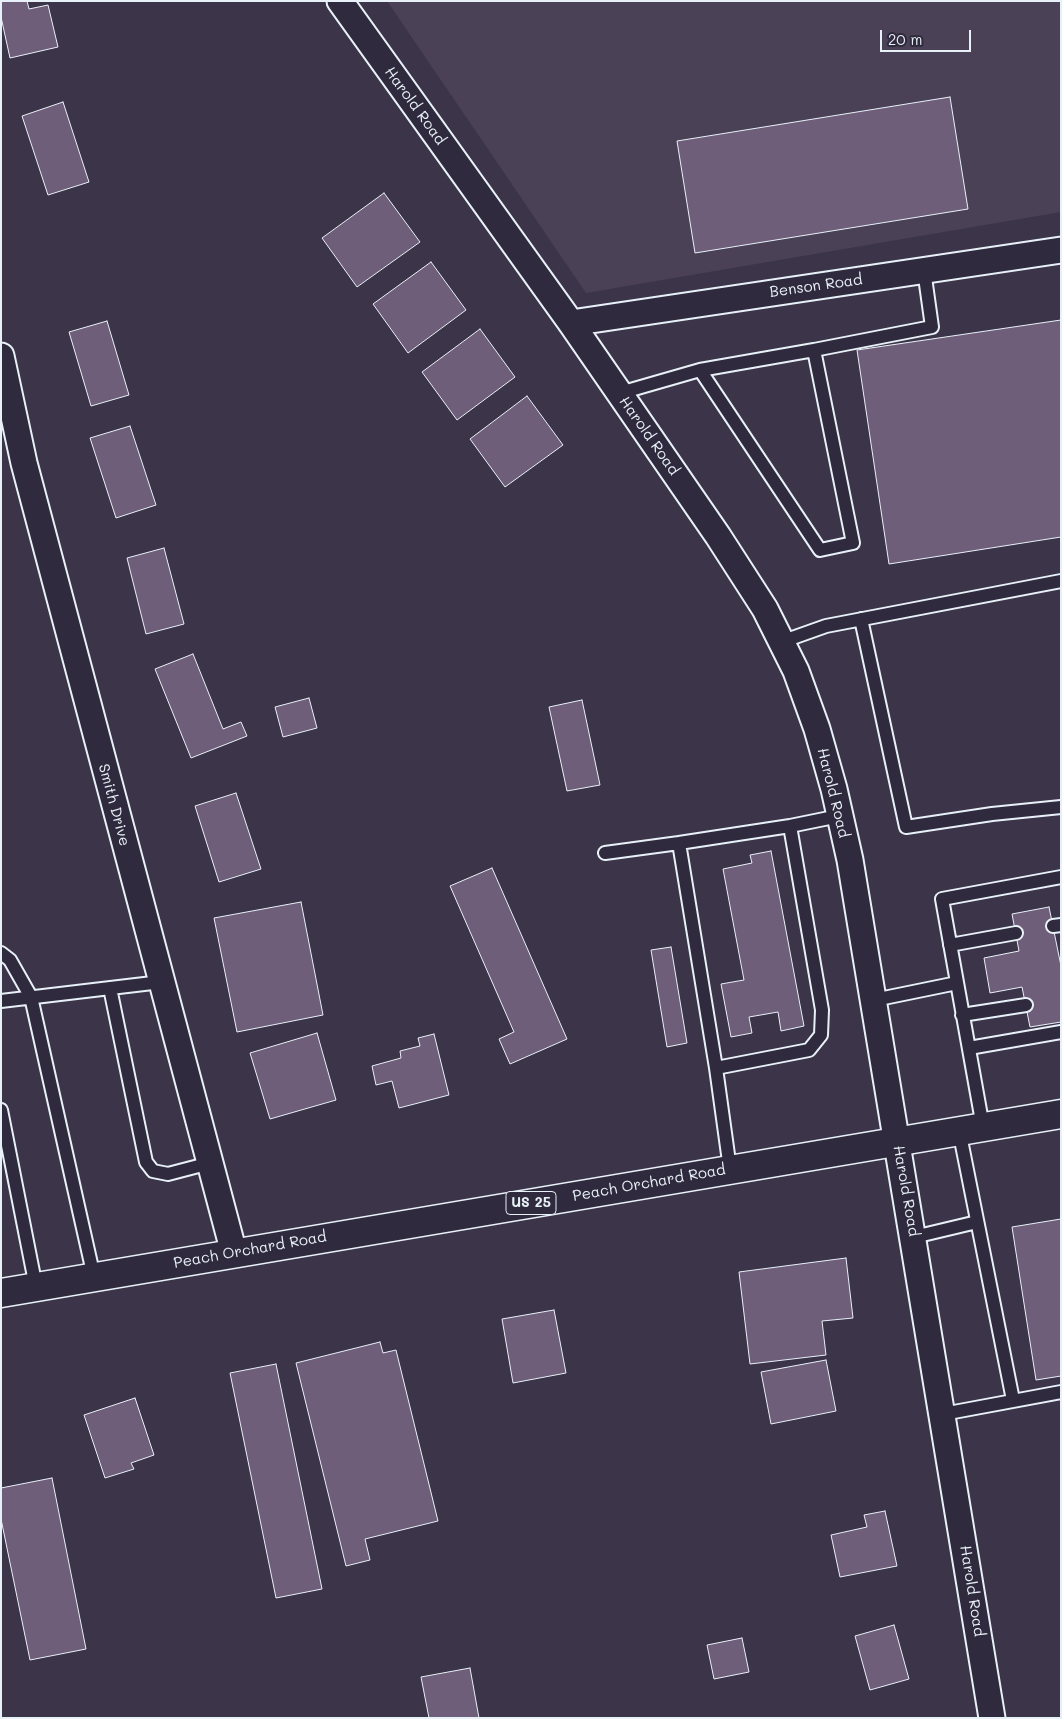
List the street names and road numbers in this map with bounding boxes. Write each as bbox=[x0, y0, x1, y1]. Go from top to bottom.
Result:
street label: Harold Road bbox=[381, 64, 449, 148]
street label: Benson Road bbox=[768, 271, 864, 301]
street label: Harold Road bbox=[615, 393, 683, 479]
street label: Harold Road bbox=[813, 746, 853, 840]
street label: Smith Drive bbox=[94, 762, 134, 848]
street label: Harold Road bbox=[889, 1144, 923, 1238]
street label: Peach Orchard Road bbox=[571, 1161, 727, 1205]
road number: US 25 bbox=[506, 1192, 556, 1214]
street label: Peach Orchard Road bbox=[172, 1228, 328, 1272]
street label: Harold Road bbox=[956, 1544, 988, 1638]

